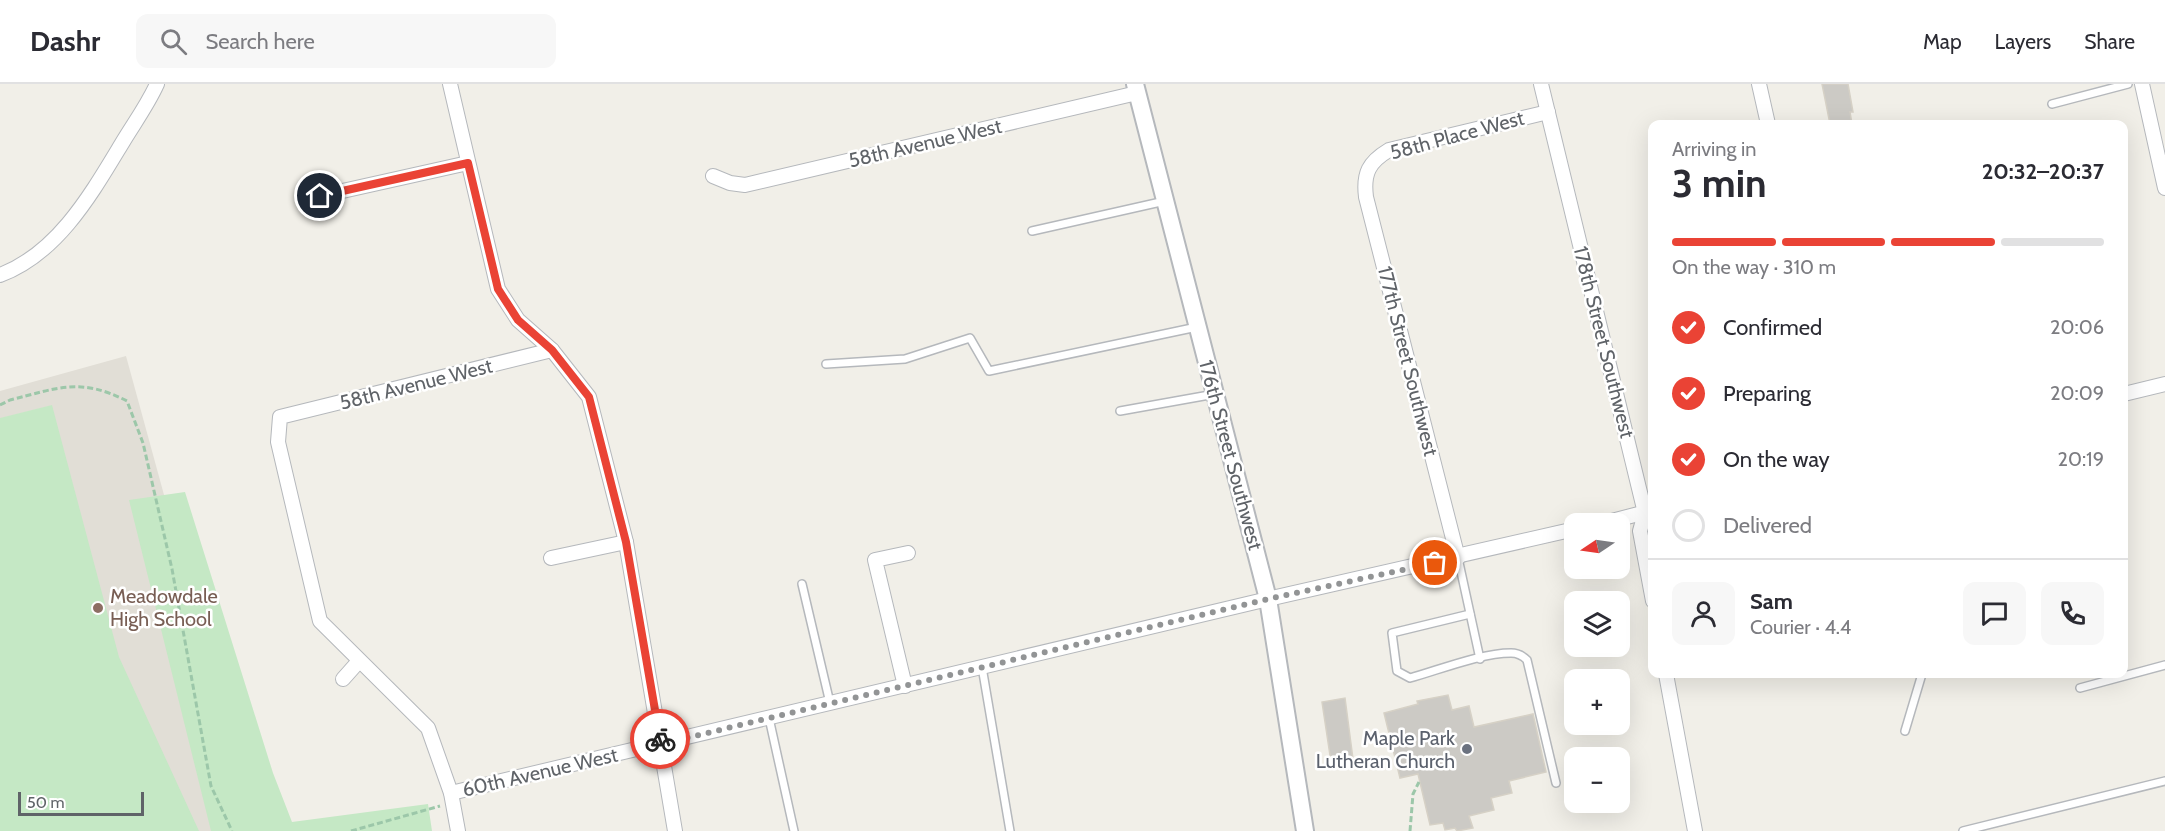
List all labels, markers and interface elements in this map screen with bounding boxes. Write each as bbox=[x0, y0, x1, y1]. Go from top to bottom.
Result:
search box bbox=[136, 14, 556, 68]
text: Dashr bbox=[30, 24, 100, 58]
icon: search bbox=[157, 25, 190, 58]
text: Search here bbox=[205, 28, 315, 55]
text: Map bbox=[1923, 29, 1962, 54]
text: Layers bbox=[1995, 29, 2051, 54]
text: Share bbox=[2084, 29, 2135, 54]
street label: 58th Place West bbox=[1387, 106, 1527, 164]
street label: 58th Avenue West bbox=[846, 114, 1004, 172]
text: Arriving in bbox=[1672, 137, 1756, 161]
text: 20:32–20:37 bbox=[1982, 158, 2104, 185]
text: 3 min bbox=[1672, 159, 1767, 207]
pin bbox=[294, 170, 345, 221]
icon: home bbox=[303, 179, 336, 212]
street label: 178th Street Southwest bbox=[1569, 244, 1640, 441]
text: On the way · 310 m bbox=[1672, 255, 1836, 279]
street label: 177th Street Southwest bbox=[1373, 264, 1443, 459]
icon: check bbox=[1672, 311, 1705, 344]
text: Confirmed bbox=[1723, 314, 1822, 341]
text: 20:06 bbox=[2050, 315, 2104, 339]
street label: 58th Avenue West bbox=[337, 353, 495, 415]
street label: 176th Street Southwest bbox=[1194, 357, 1268, 553]
icon: check bbox=[1672, 377, 1705, 410]
text: Preparing bbox=[1723, 380, 1811, 407]
text: 20:09 bbox=[2050, 381, 2104, 405]
icon: check bbox=[1672, 443, 1705, 476]
text: On the way bbox=[1723, 446, 1830, 473]
text: 20:19 bbox=[2058, 447, 2104, 471]
text: Delivered bbox=[1723, 512, 1812, 539]
north arrow bbox=[1564, 513, 1630, 579]
map controls bbox=[1564, 513, 1630, 813]
pin bbox=[1409, 537, 1460, 588]
icon: bag bbox=[1418, 546, 1451, 579]
button: person bbox=[1672, 582, 1735, 645]
button: chat bbox=[1963, 582, 2026, 645]
button: phone bbox=[2041, 582, 2104, 645]
place label: Meadowdale High School bbox=[110, 584, 218, 631]
text: Sam bbox=[1750, 588, 1793, 615]
button: layers bbox=[1564, 591, 1630, 657]
marker: Meadowdale High School bbox=[91, 601, 105, 615]
text: Courier · 4.4 bbox=[1750, 615, 1851, 639]
button: + bbox=[1564, 669, 1630, 735]
courier bbox=[630, 709, 690, 769]
icon: bike bbox=[644, 723, 677, 756]
place label: Maple Park Lutheran Church bbox=[1316, 726, 1455, 773]
street label: 60th Avenue West bbox=[460, 742, 620, 802]
marker: Maple Park Lutheran Church bbox=[1460, 742, 1474, 756]
button: − bbox=[1564, 747, 1630, 813]
scale bar bbox=[18, 789, 144, 816]
text: 50 m bbox=[27, 793, 64, 812]

